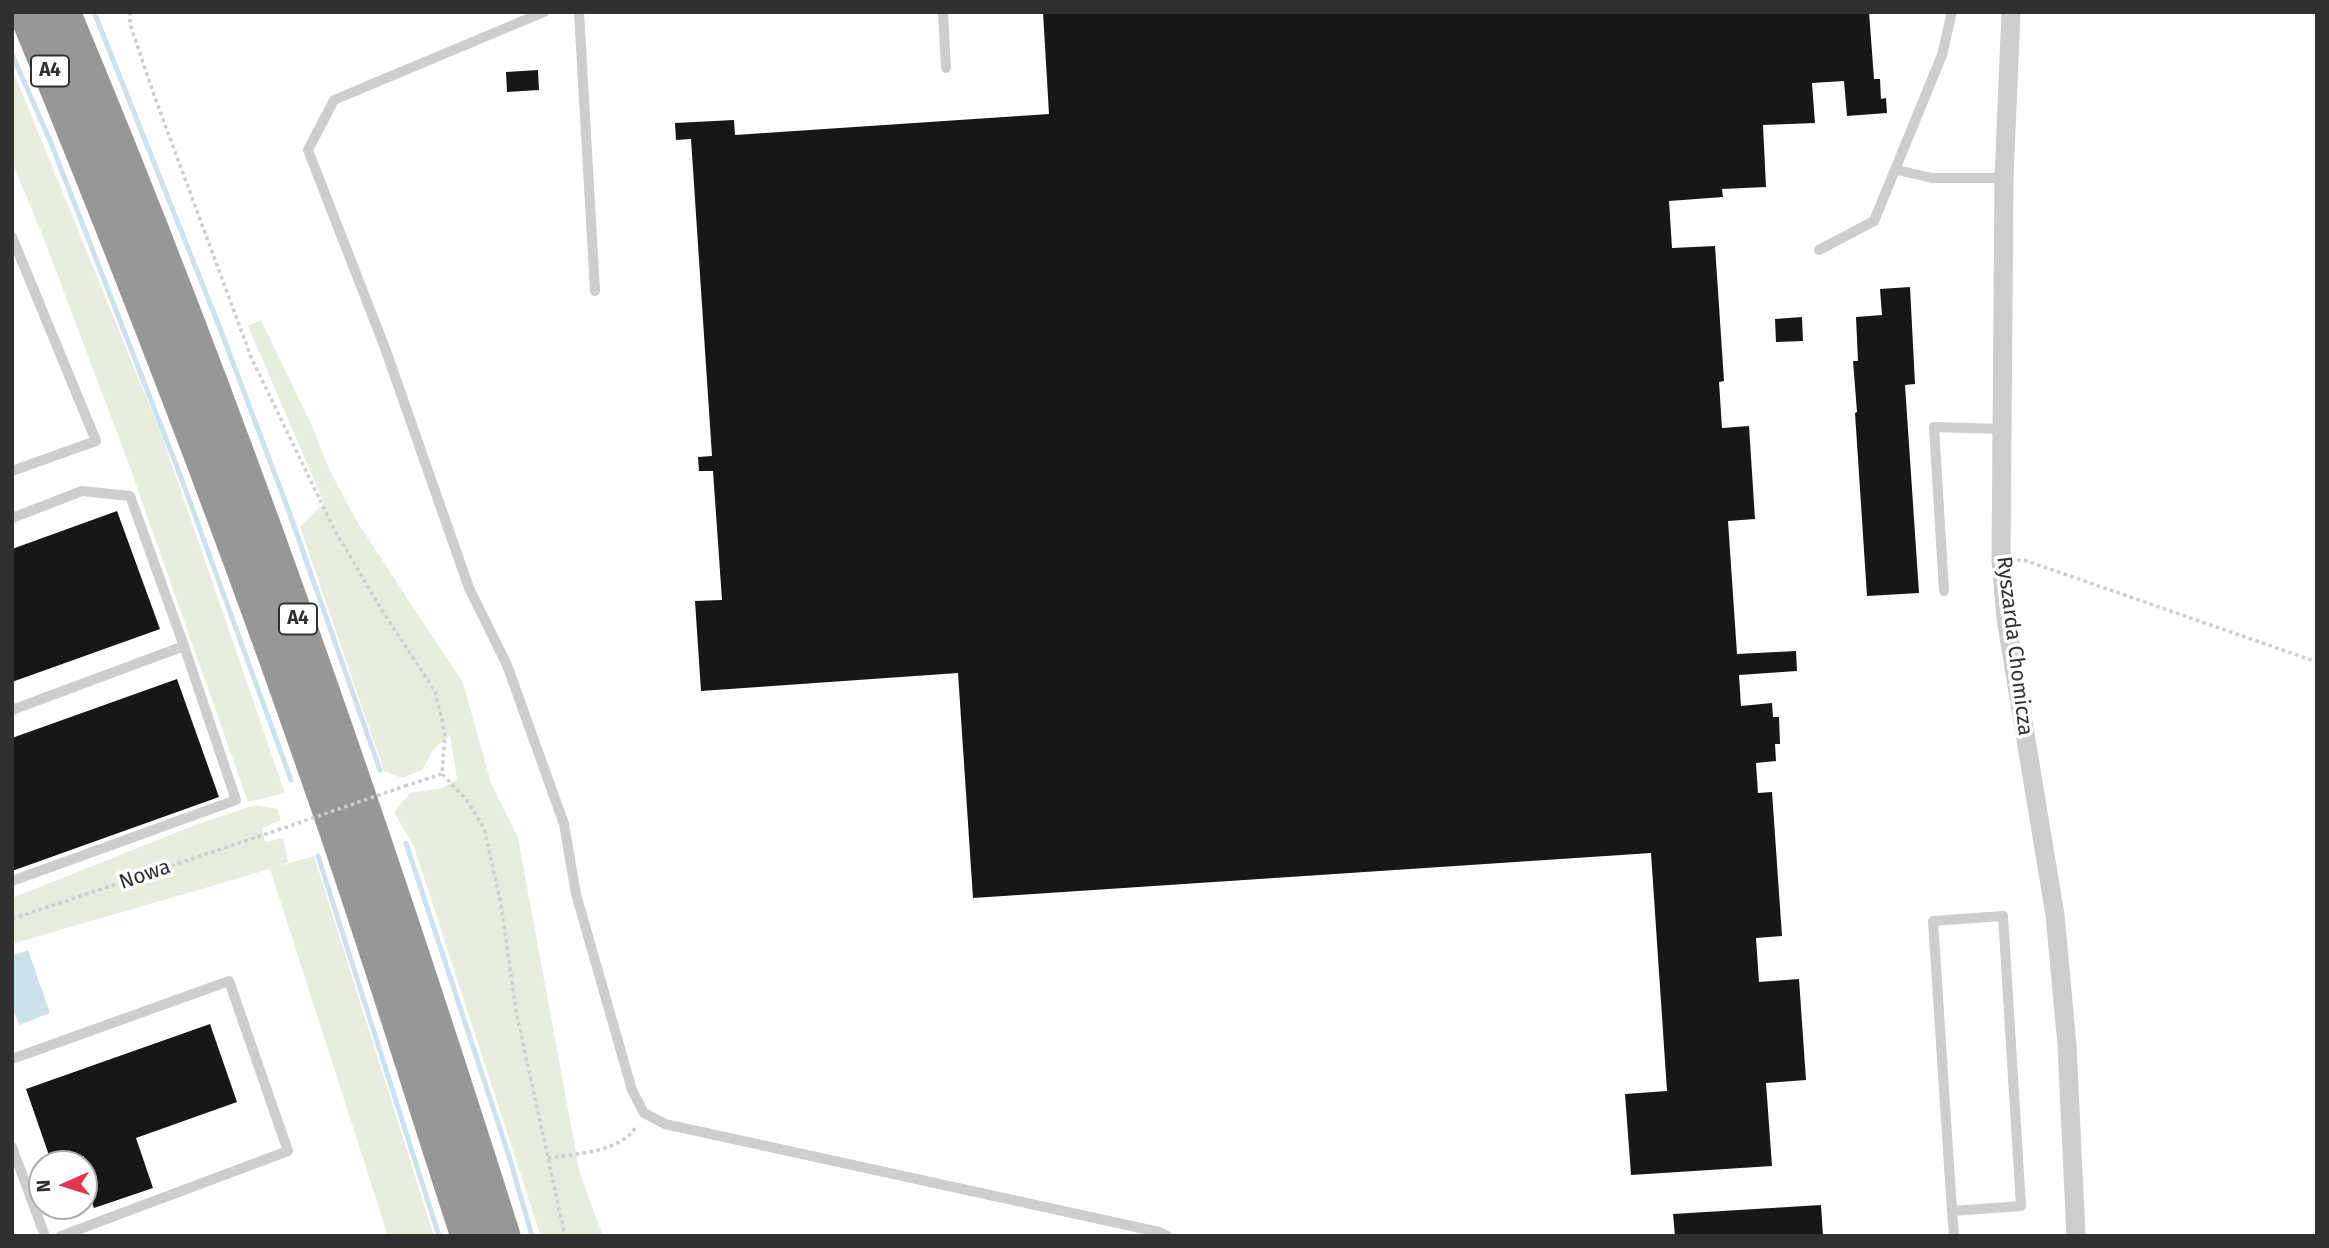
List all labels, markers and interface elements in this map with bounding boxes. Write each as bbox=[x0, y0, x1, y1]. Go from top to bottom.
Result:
road number: A4 bbox=[31, 55, 69, 86]
street label: Ryszarda Chomicza bbox=[1991, 555, 2037, 737]
road number: A4 bbox=[279, 604, 317, 634]
street label: Nowa bbox=[116, 854, 174, 896]
north arrow bbox=[28, 1150, 98, 1220]
text: N bbox=[32, 1179, 55, 1193]

